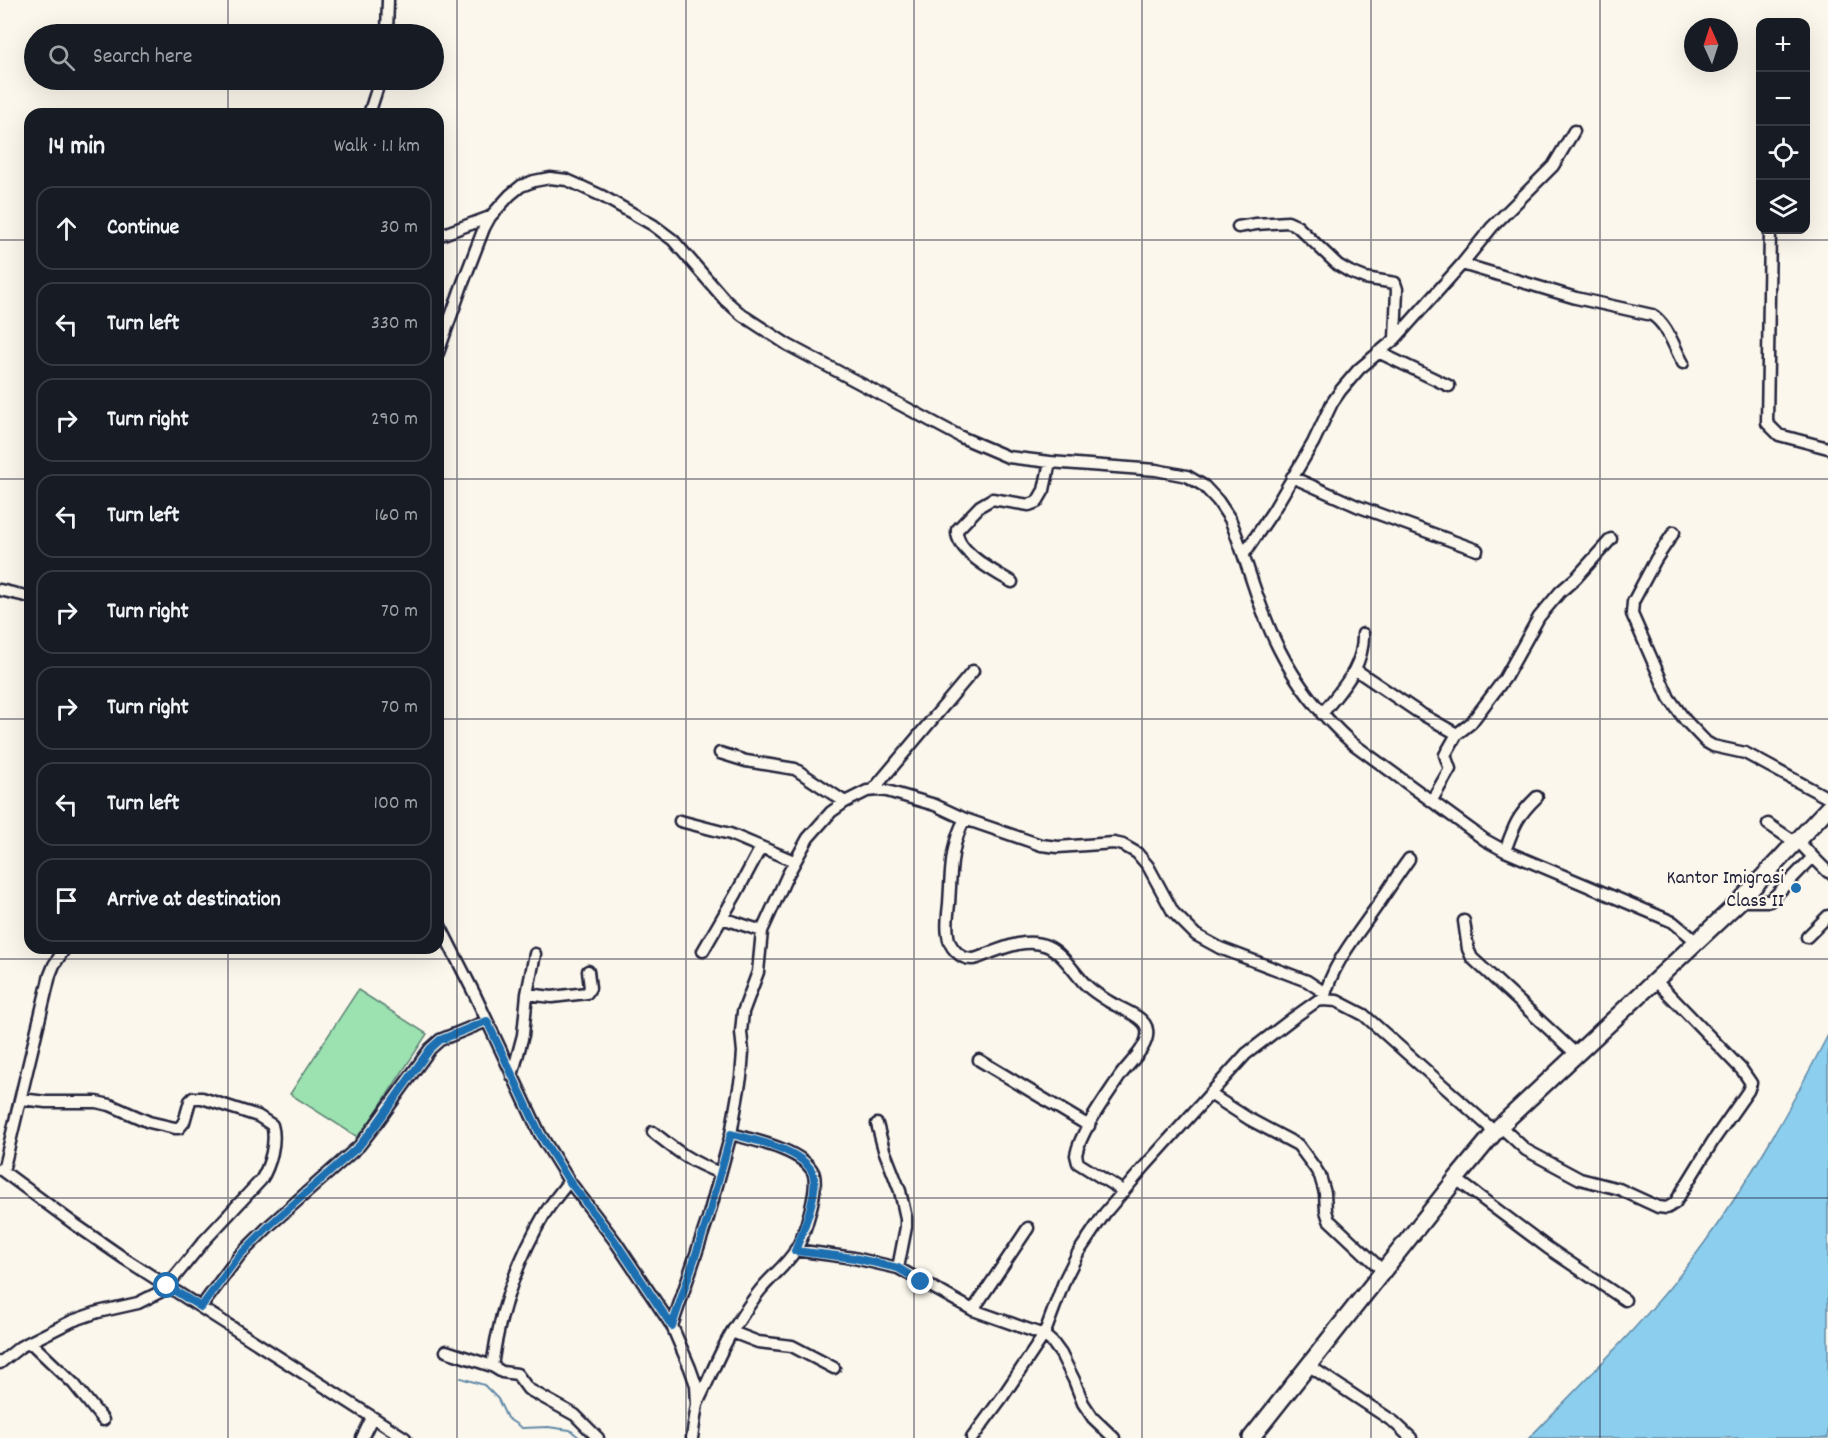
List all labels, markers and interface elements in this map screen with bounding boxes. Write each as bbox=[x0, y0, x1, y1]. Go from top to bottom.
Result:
north arrow bbox=[1684, 18, 1738, 72]
map controls bbox=[1756, 18, 1810, 234]
button: + bbox=[1756, 18, 1810, 72]
search box bbox=[24, 24, 444, 90]
icon: search bbox=[45, 41, 78, 74]
text: Search here bbox=[93, 42, 192, 73]
button: − bbox=[1756, 72, 1810, 126]
button: locate bbox=[1756, 126, 1810, 180]
text: 14 min bbox=[48, 129, 105, 166]
text: Walk · 1.1 km bbox=[334, 133, 420, 161]
button: layers bbox=[1756, 180, 1810, 234]
icon: ahead bbox=[50, 212, 83, 245]
text: Continue bbox=[107, 213, 179, 244]
text: 30 m bbox=[380, 214, 418, 242]
icon: left bbox=[50, 308, 83, 341]
text: Turn left bbox=[107, 309, 179, 340]
text: 330 m bbox=[371, 310, 418, 338]
icon: right bbox=[50, 404, 83, 437]
text: Turn right bbox=[107, 405, 189, 436]
text: 290 m bbox=[371, 406, 418, 434]
icon: left bbox=[50, 500, 83, 533]
text: Turn left bbox=[107, 501, 179, 532]
text: 160 m bbox=[375, 502, 418, 530]
icon: right bbox=[50, 596, 83, 629]
text: Turn right bbox=[107, 597, 189, 628]
text: 70 m bbox=[381, 598, 418, 626]
icon: right bbox=[50, 692, 83, 725]
text: Turn right bbox=[107, 693, 189, 724]
text: 70 m bbox=[381, 694, 418, 722]
icon: left bbox=[50, 788, 83, 821]
text: Turn left bbox=[107, 789, 179, 820]
text: 100 m bbox=[374, 790, 418, 818]
place label: Kantor Imigrasi Class II bbox=[1667, 865, 1784, 916]
marker: Kantor Imigrasi Class II bbox=[1789, 881, 1803, 895]
icon: arrive bbox=[50, 884, 83, 917]
text: Arrive at destination bbox=[107, 885, 281, 916]
route end bbox=[907, 1268, 933, 1294]
route start bbox=[153, 1272, 179, 1298]

